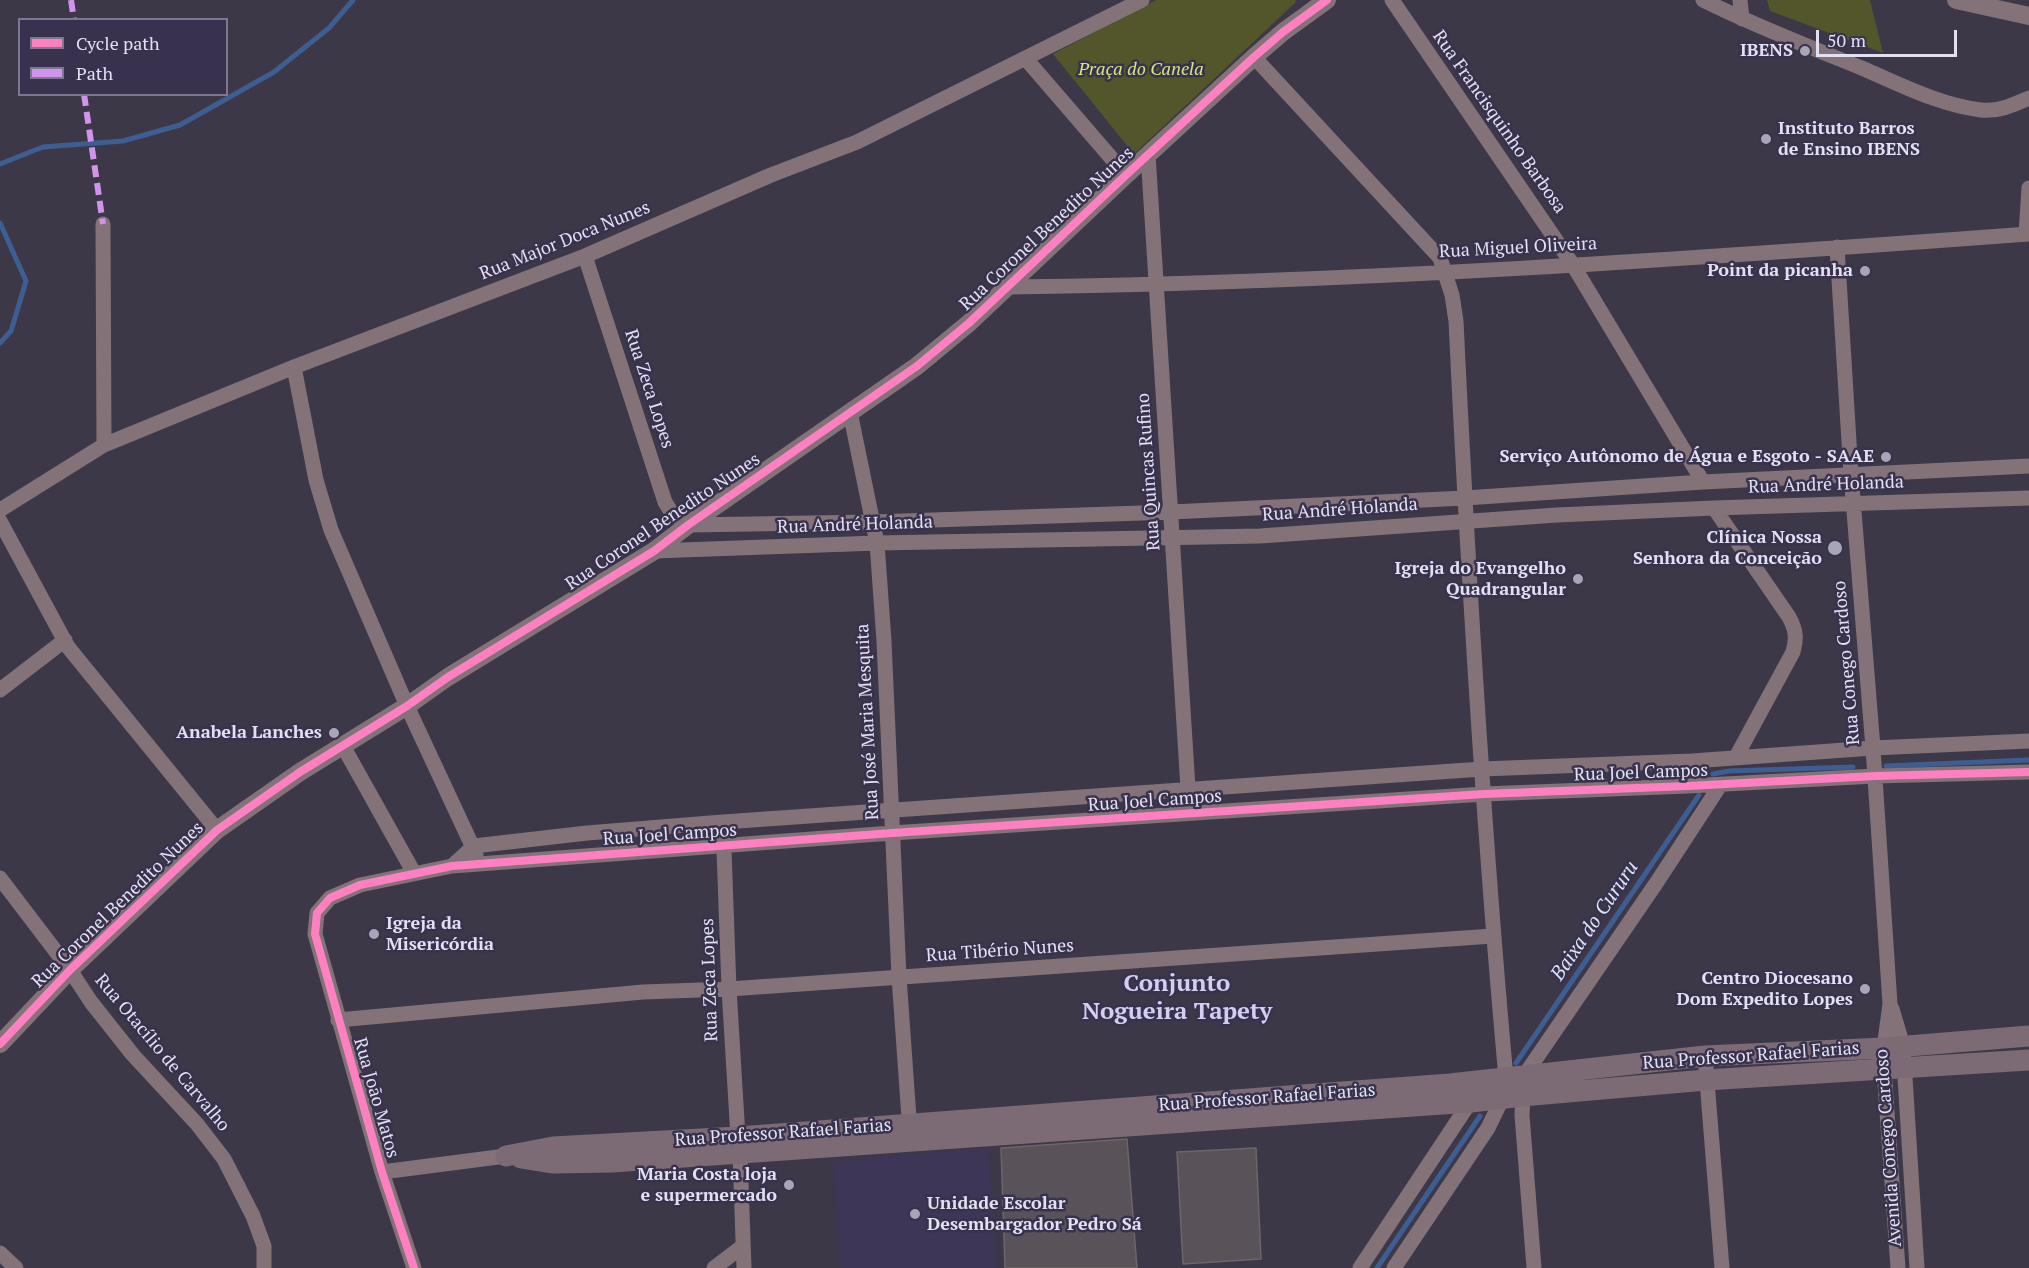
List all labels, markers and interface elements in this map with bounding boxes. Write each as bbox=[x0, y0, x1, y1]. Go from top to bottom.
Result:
legend bbox=[18, 18, 228, 96]
scale bar bbox=[1819, 18, 1960, 56]
street label: Rua Francisquinho Barbosa bbox=[1428, 26, 1570, 218]
text: 50 m bbox=[1827, 28, 1866, 52]
text: Cycle path bbox=[76, 31, 160, 55]
place label: IBENS bbox=[1740, 40, 1793, 62]
marker: IBENS bbox=[1798, 44, 1812, 58]
park label: Praça do Canela bbox=[1078, 59, 1204, 81]
text: Path bbox=[76, 61, 113, 85]
place label: Instituto Barros de Ensino IBENS bbox=[1778, 118, 1920, 160]
marker: Instituto Barros de Ensino IBENS bbox=[1759, 132, 1773, 146]
street label: Rua Coronel Benedito Nunes bbox=[955, 143, 1139, 315]
street label: Rua Major Doca Nunes bbox=[477, 197, 653, 285]
street label: Rua Miguel Oliveira bbox=[1438, 233, 1598, 263]
place label: Point da picanha bbox=[1707, 260, 1853, 282]
marker: Point da picanha bbox=[1858, 264, 1872, 278]
street label: Rua Zeca Lopes bbox=[620, 327, 678, 451]
street label: Rua Quincas Rufino bbox=[1133, 392, 1165, 552]
place label: Serviço Autônomo de Água e Esgoto - SAAE bbox=[1500, 446, 1874, 468]
street label: Rua Coronel Benedito Nunes bbox=[562, 449, 764, 595]
marker: Serviço Autônomo de Água e Esgoto - SAAE bbox=[1879, 450, 1893, 464]
street label: Rua André Holanda bbox=[1748, 471, 1904, 499]
street label: Rua André Holanda bbox=[1261, 494, 1419, 526]
street label: Rua André Holanda bbox=[777, 511, 933, 539]
place label: Clínica Nossa Senhora da Conceição bbox=[1633, 527, 1822, 570]
marker: Clínica Nossa Senhora da Conceição bbox=[1826, 539, 1844, 557]
place label: Igreja do Evangelho Quadrangular bbox=[1395, 558, 1566, 600]
marker: Igreja do Evangelho Quadrangular bbox=[1571, 572, 1585, 586]
street label: Rua Conego Cardoso bbox=[1829, 580, 1865, 746]
street label: Rua José Maria Mesquita bbox=[852, 623, 884, 821]
place label: Anabela Lanches bbox=[176, 722, 322, 744]
marker: Anabela Lanches bbox=[327, 726, 341, 740]
street label: Rua Joel Campos bbox=[1573, 760, 1709, 786]
street label: Rua Joel Campos bbox=[1087, 786, 1223, 816]
street label: Rua Coronel Benedito Nunes bbox=[28, 817, 208, 993]
street label: Rua Joel Campos bbox=[602, 820, 738, 850]
water label: Baixa do Cururu bbox=[1546, 857, 1644, 985]
place label: Igreja da Misericórdia bbox=[386, 913, 494, 956]
street label: Rua Zeca Lopes bbox=[697, 918, 723, 1042]
marker: Igreja da Misericórdia bbox=[367, 927, 381, 941]
street label: Rua Tibério Nunes bbox=[925, 935, 1075, 967]
place label: Centro Diocesano Dom Expedito Lopes bbox=[1677, 968, 1853, 1010]
street label: Rua Otacílio de Carvalho bbox=[90, 970, 234, 1136]
district label: Conjunto Nogueira Tapety bbox=[1082, 970, 1272, 1026]
marker: Centro Diocesano Dom Expedito Lopes bbox=[1858, 982, 1872, 996]
street label: Rua João Matos bbox=[349, 1035, 403, 1161]
street label: Rua Professor Rafael Farias bbox=[1642, 1038, 1860, 1074]
street label: Avenida Conego Cardoso bbox=[1871, 1048, 1907, 1248]
street label: Rua Professor Rafael Farias bbox=[1158, 1080, 1376, 1116]
street label: Rua Professor Rafael Farias bbox=[674, 1115, 892, 1151]
place label: Maria Costa loja e supermercado bbox=[637, 1164, 777, 1206]
marker: Maria Costa loja e supermercado bbox=[782, 1178, 796, 1192]
place label: Unidade Escolar Desembargador Pedro Sá bbox=[927, 1193, 1142, 1236]
marker: Unidade Escolar Desembargador Pedro Sá bbox=[908, 1207, 922, 1221]

